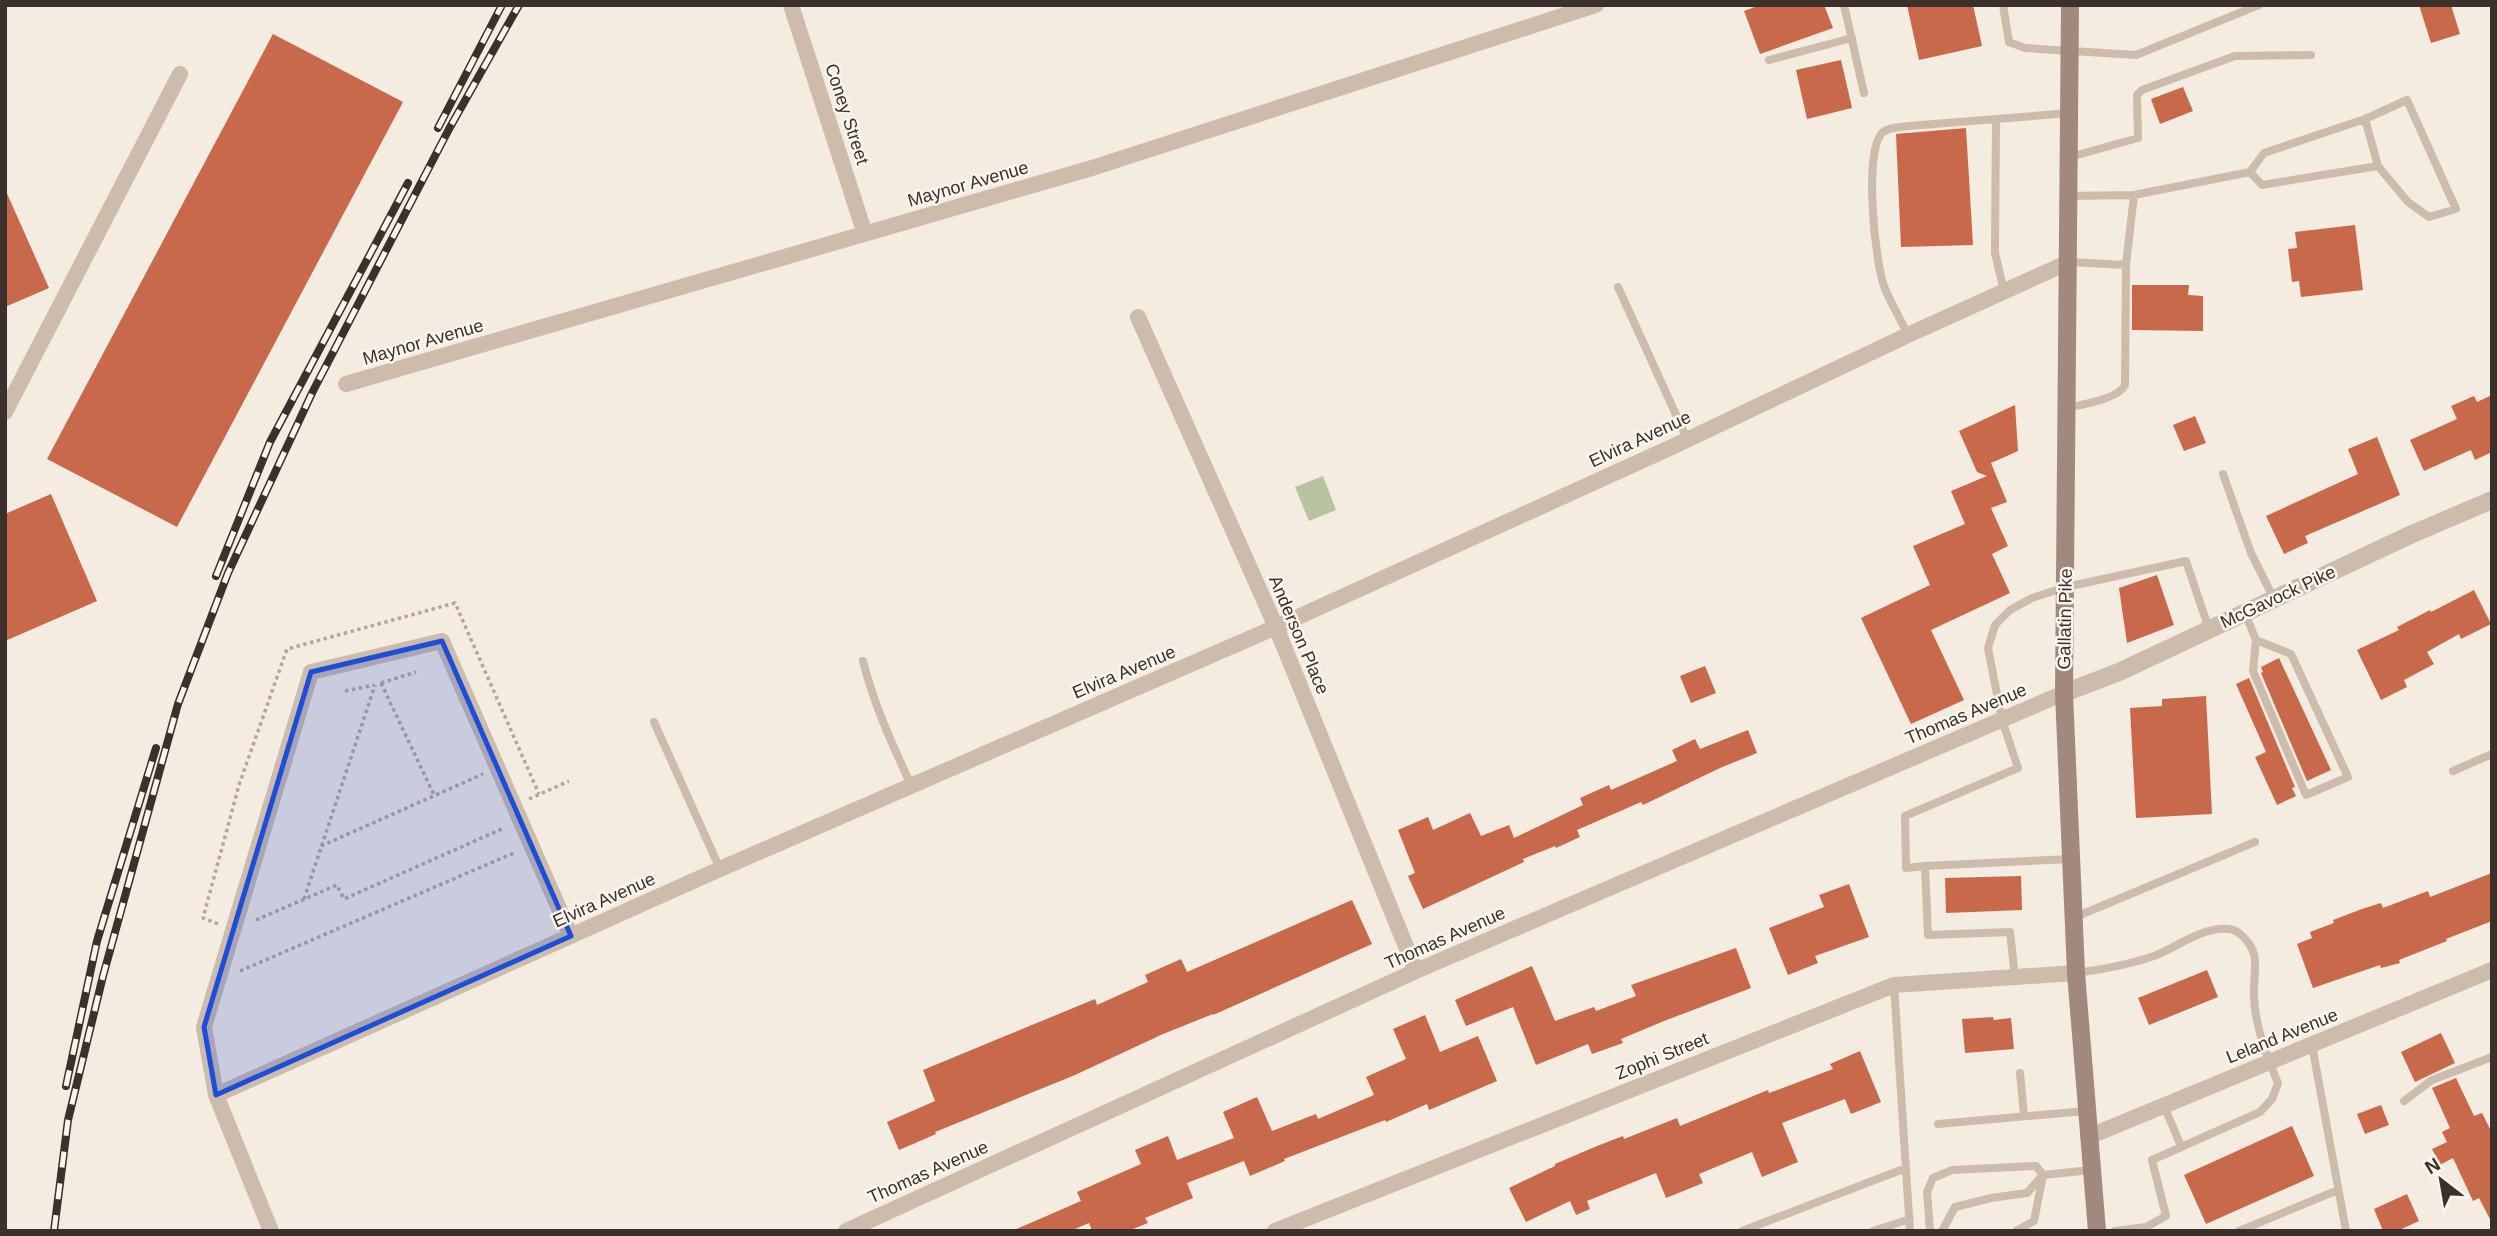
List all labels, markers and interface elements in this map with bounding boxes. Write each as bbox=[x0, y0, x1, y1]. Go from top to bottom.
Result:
street label: Coney Street bbox=[821, 61, 873, 167]
street label: Maynor Avenue bbox=[905, 157, 1031, 211]
street label: Maynor Avenue bbox=[360, 315, 486, 369]
street label: Elvira Avenue bbox=[1586, 407, 1694, 471]
street label: McGavock Pike bbox=[2217, 562, 2339, 632]
street label: Gallatin Pike bbox=[2054, 568, 2076, 670]
street label: Anderson Place bbox=[1265, 573, 1333, 697]
street label: Elvira Avenue bbox=[1070, 641, 1178, 703]
street label: Thomas Avenue bbox=[1902, 679, 2030, 749]
street label: Elvira Avenue bbox=[550, 869, 658, 931]
street label: Thomas Avenue bbox=[1382, 902, 1508, 974]
street label: Leland Avenue bbox=[2223, 1004, 2341, 1068]
street label: Zophi Street bbox=[1613, 1028, 1711, 1084]
street label: Thomas Avenue bbox=[865, 1136, 991, 1208]
north arrow bbox=[2406, 1145, 2476, 1215]
text: N bbox=[2421, 1153, 2444, 1178]

